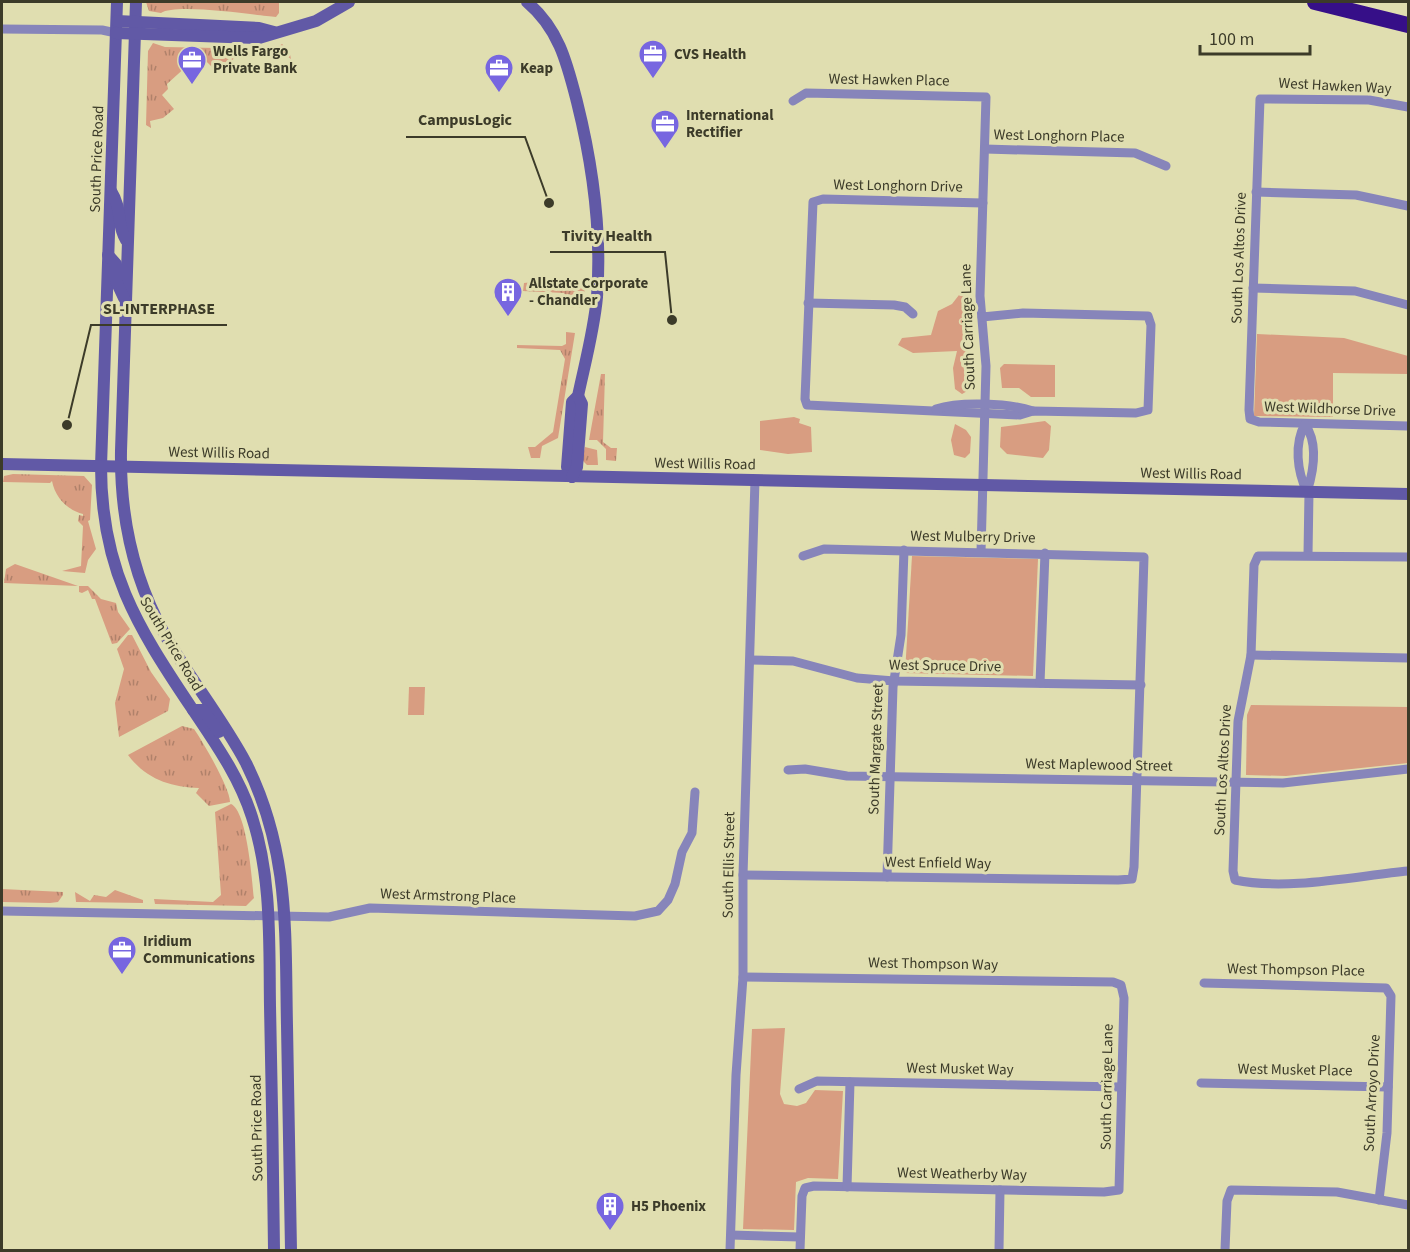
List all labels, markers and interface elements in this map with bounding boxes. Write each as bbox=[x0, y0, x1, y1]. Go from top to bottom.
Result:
scale bar bbox=[1200, 18, 1310, 56]
text: 100 m bbox=[1209, 27, 1254, 52]
office icon: CVS Health bbox=[637, 38, 669, 80]
place label: Wells Fargo Private Bank bbox=[213, 41, 298, 79]
office icon: Wells Fargo Private Bank bbox=[176, 44, 208, 86]
place label: CVS Health bbox=[674, 44, 746, 65]
office icon: Keap bbox=[483, 52, 515, 94]
place label: Keap bbox=[520, 58, 553, 79]
street label: West Hawken Place bbox=[828, 68, 950, 92]
street label: West Hawken Way bbox=[1278, 73, 1392, 99]
callout: CampusLogic bbox=[406, 103, 525, 137]
street label: South Price Road bbox=[85, 105, 109, 213]
place label: International Rectifier bbox=[686, 105, 774, 143]
office icon: International Rectifier bbox=[649, 108, 681, 150]
text: CampusLogic bbox=[418, 109, 513, 131]
street label: West Longhorn Place bbox=[993, 124, 1125, 148]
street label: West Longhorn Drive bbox=[833, 174, 963, 198]
street label: South Los Altos Drive bbox=[1226, 192, 1252, 324]
callout: Tivity Health bbox=[550, 218, 665, 252]
text: Tivity Health bbox=[562, 225, 652, 247]
street label: South Carriage Lane bbox=[955, 263, 981, 391]
place label: Allstate Corporate - Chandler bbox=[528, 273, 648, 311]
building icon: Allstate Corporate - Chandler bbox=[492, 276, 524, 318]
callout: SL-INTERPHASE bbox=[91, 291, 227, 325]
text: SL-INTERPHASE bbox=[103, 298, 215, 320]
street label: West Wildhorse Drive bbox=[1264, 396, 1396, 422]
street label: West Willis Road bbox=[168, 442, 270, 464]
street label: West Willis Road bbox=[654, 453, 756, 475]
street label: West Willis Road bbox=[1140, 463, 1242, 485]
street label: West Mulberry Drive bbox=[910, 525, 1036, 549]
street label: South Price Road bbox=[134, 593, 208, 695]
street label: West Spruce Drive bbox=[889, 655, 1001, 677]
street label: South Margate Street bbox=[863, 683, 889, 815]
street label: South Los Altos Drive bbox=[1209, 704, 1237, 836]
street label: West Maplewood Street bbox=[1025, 753, 1173, 777]
street label: South Ellis Street bbox=[718, 812, 740, 918]
street label: West Enfield Way bbox=[885, 852, 991, 874]
street label: West Armstrong Place bbox=[380, 883, 516, 909]
place label: Iridium Communications bbox=[143, 931, 255, 969]
office icon: Iridium Communications bbox=[106, 934, 138, 976]
street label: West Thompson Way bbox=[868, 952, 998, 976]
street label: West Thompson Place bbox=[1227, 958, 1365, 982]
street label: South Carriage Lane bbox=[1095, 1024, 1119, 1150]
street label: South Arroyo Drive bbox=[1358, 1034, 1386, 1152]
street label: West Musket Way bbox=[906, 1058, 1014, 1080]
street label: West Musket Place bbox=[1237, 1058, 1353, 1082]
street label: South Price Road bbox=[246, 1074, 268, 1182]
street label: West Weatherby Way bbox=[897, 1162, 1027, 1186]
building icon: H5 Phoenix bbox=[594, 1190, 626, 1232]
place label: H5 Phoenix bbox=[631, 1196, 706, 1217]

